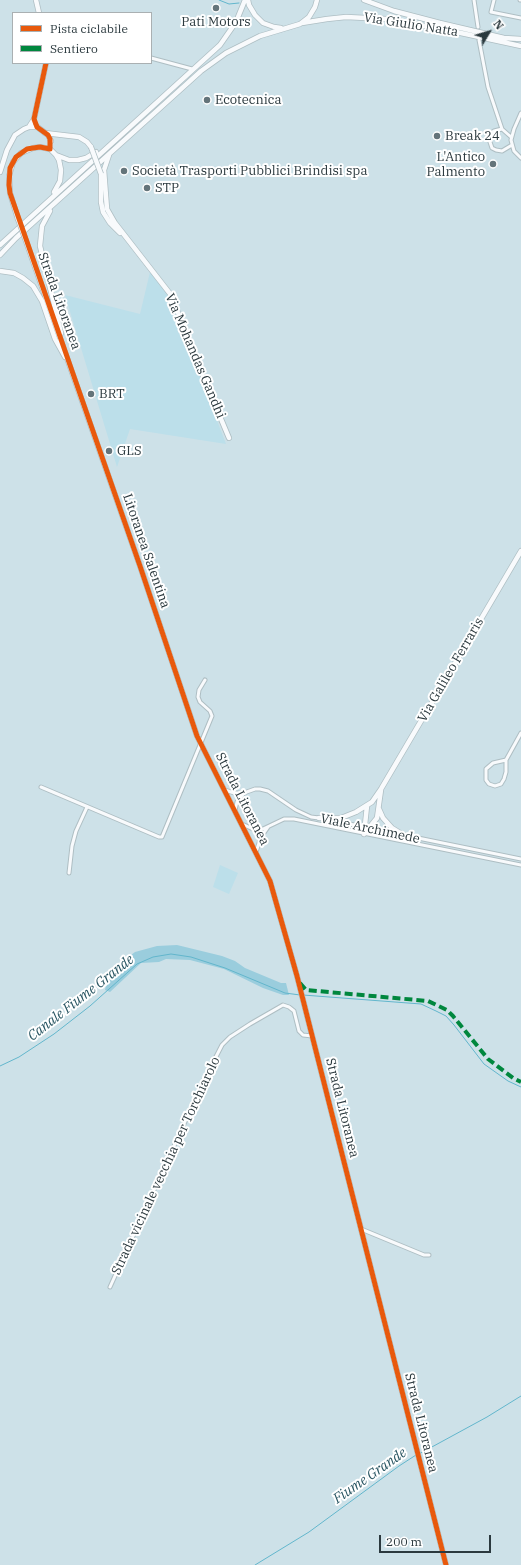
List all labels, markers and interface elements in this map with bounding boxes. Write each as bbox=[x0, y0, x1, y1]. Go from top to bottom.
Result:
marker: Pati Motors bbox=[211, 3, 221, 13]
street label: Via Giulio Natta bbox=[363, 10, 459, 40]
legend bbox=[12, 12, 152, 64]
north arrow bbox=[469, 12, 509, 52]
place label: Pati Motors bbox=[181, 14, 251, 30]
text: N bbox=[490, 17, 507, 32]
text: Pista ciclabile bbox=[50, 21, 128, 36]
text: Sentiero bbox=[50, 41, 98, 56]
place label: Ecotecnica bbox=[215, 92, 282, 108]
marker: Ecotecnica bbox=[202, 95, 212, 105]
place label: Break 24 bbox=[445, 128, 500, 144]
marker: Break 24 bbox=[432, 131, 442, 141]
place label: L'Antico Palmento bbox=[426, 149, 485, 180]
marker: L'Antico Palmento bbox=[488, 159, 498, 169]
place label: Società Trasporti Pubblici Brindisi spa bbox=[132, 163, 367, 179]
marker: Società Trasporti Pubblici Brindisi spa bbox=[119, 166, 129, 176]
place label: STP bbox=[155, 180, 179, 196]
marker: STP bbox=[142, 183, 152, 193]
street label: Strada Litoranea bbox=[34, 250, 84, 352]
street label: Via Mohandas Gandhi bbox=[162, 291, 228, 421]
place label: BRT bbox=[99, 386, 125, 402]
marker: BRT bbox=[86, 389, 96, 399]
place label: GLS bbox=[117, 443, 142, 459]
marker: GLS bbox=[104, 446, 114, 456]
street label: Litoranea Salentina bbox=[119, 492, 173, 610]
street label: Via Galileo Ferraris bbox=[415, 615, 487, 725]
street label: Strada Litoranea bbox=[212, 750, 272, 848]
street label: Viale Archimede bbox=[319, 811, 421, 847]
water label: Canale Fiume Grande bbox=[25, 951, 137, 1045]
street label: Strada vicinale vecchia per Torchiarolo bbox=[108, 1054, 224, 1278]
street label: Strada Litoranea bbox=[322, 1057, 362, 1159]
street label: Strada Litoranea bbox=[401, 1372, 441, 1474]
water label: Fiume Grande bbox=[330, 1445, 410, 1507]
scale bar bbox=[381, 1527, 493, 1553]
text: 200 m bbox=[386, 1534, 422, 1549]

